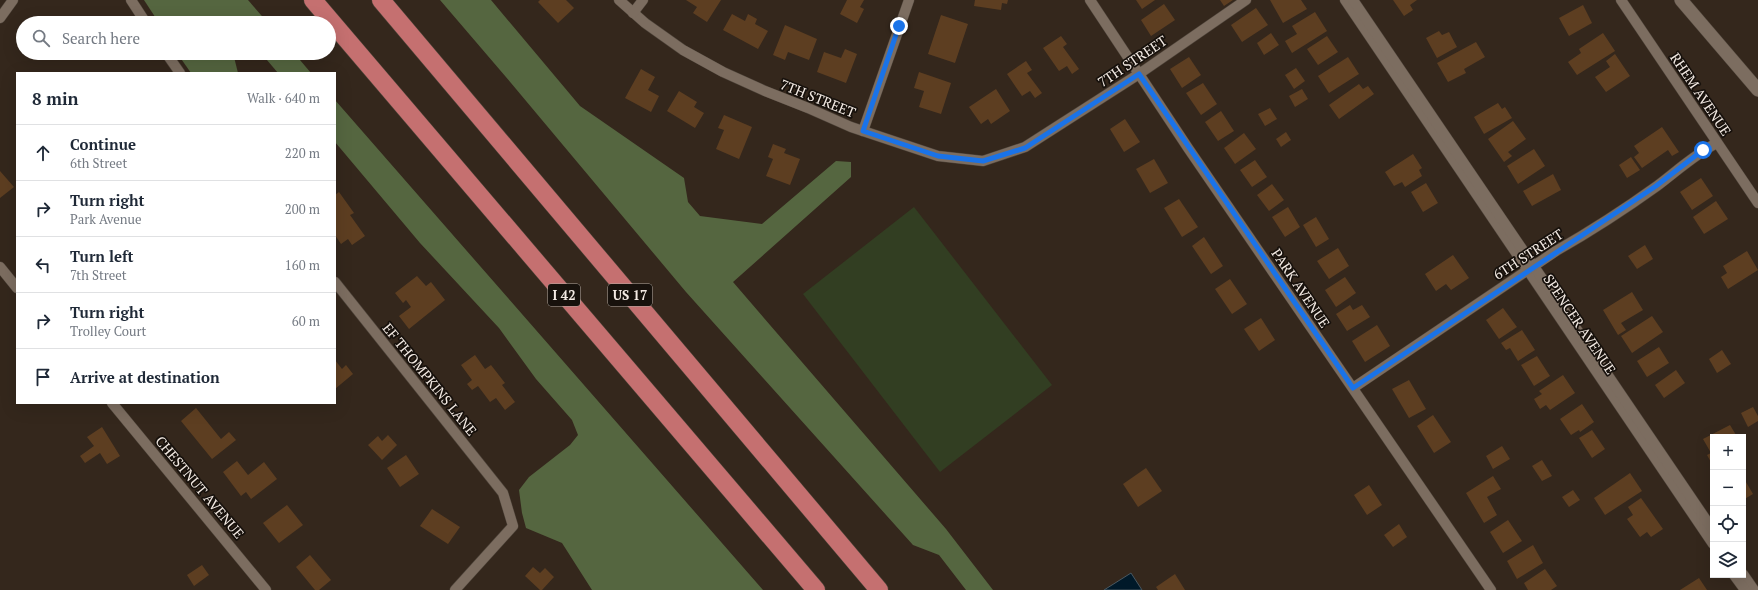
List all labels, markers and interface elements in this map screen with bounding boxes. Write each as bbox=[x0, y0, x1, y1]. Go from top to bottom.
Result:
search box bbox=[16, 16, 336, 60]
route end bbox=[890, 17, 908, 35]
icon: search bbox=[30, 27, 52, 49]
text: Search here bbox=[62, 28, 140, 48]
street label: 7TH STREET bbox=[1094, 31, 1171, 91]
street label: RHEM AVENUE bbox=[1666, 49, 1736, 139]
street label: 7TH STREET bbox=[777, 74, 859, 122]
text: 8 min bbox=[32, 87, 79, 110]
text: Walk · 640 m bbox=[247, 89, 320, 107]
text: Continue bbox=[70, 134, 136, 154]
route start bbox=[1694, 141, 1712, 159]
icon: ahead bbox=[32, 142, 54, 164]
text: 220 m bbox=[285, 144, 320, 162]
text: 6th Street bbox=[70, 154, 127, 172]
text: Turn right bbox=[70, 190, 145, 210]
icon: right bbox=[32, 198, 54, 220]
text: 200 m bbox=[285, 200, 320, 218]
text: Park Avenue bbox=[70, 210, 141, 228]
street label: 6TH STREET bbox=[1489, 224, 1567, 284]
street label: PARK AVENUE bbox=[1268, 245, 1334, 331]
text: Turn left bbox=[70, 246, 134, 266]
icon: left bbox=[32, 254, 54, 276]
text: 160 m bbox=[285, 256, 320, 274]
text: 7th Street bbox=[70, 266, 127, 284]
street label: SPENCER AVENUE bbox=[1539, 270, 1621, 378]
road number: I 42 bbox=[548, 284, 580, 306]
road number: US 17 bbox=[608, 284, 652, 306]
text: Turn right bbox=[70, 302, 145, 322]
icon: right bbox=[32, 310, 54, 332]
text: 60 m bbox=[292, 312, 320, 330]
street label: EF THOMPKINS LANE bbox=[379, 319, 481, 439]
text: Trolley Court bbox=[70, 322, 146, 340]
icon: arrive bbox=[32, 366, 54, 388]
text: Arrive at destination bbox=[70, 367, 220, 387]
street label: CHESTNUT AVENUE bbox=[151, 432, 249, 542]
map controls bbox=[1710, 434, 1746, 578]
button: + bbox=[1710, 434, 1746, 470]
button: − bbox=[1710, 470, 1746, 506]
button: locate bbox=[1710, 506, 1746, 542]
button: layers bbox=[1710, 542, 1746, 578]

